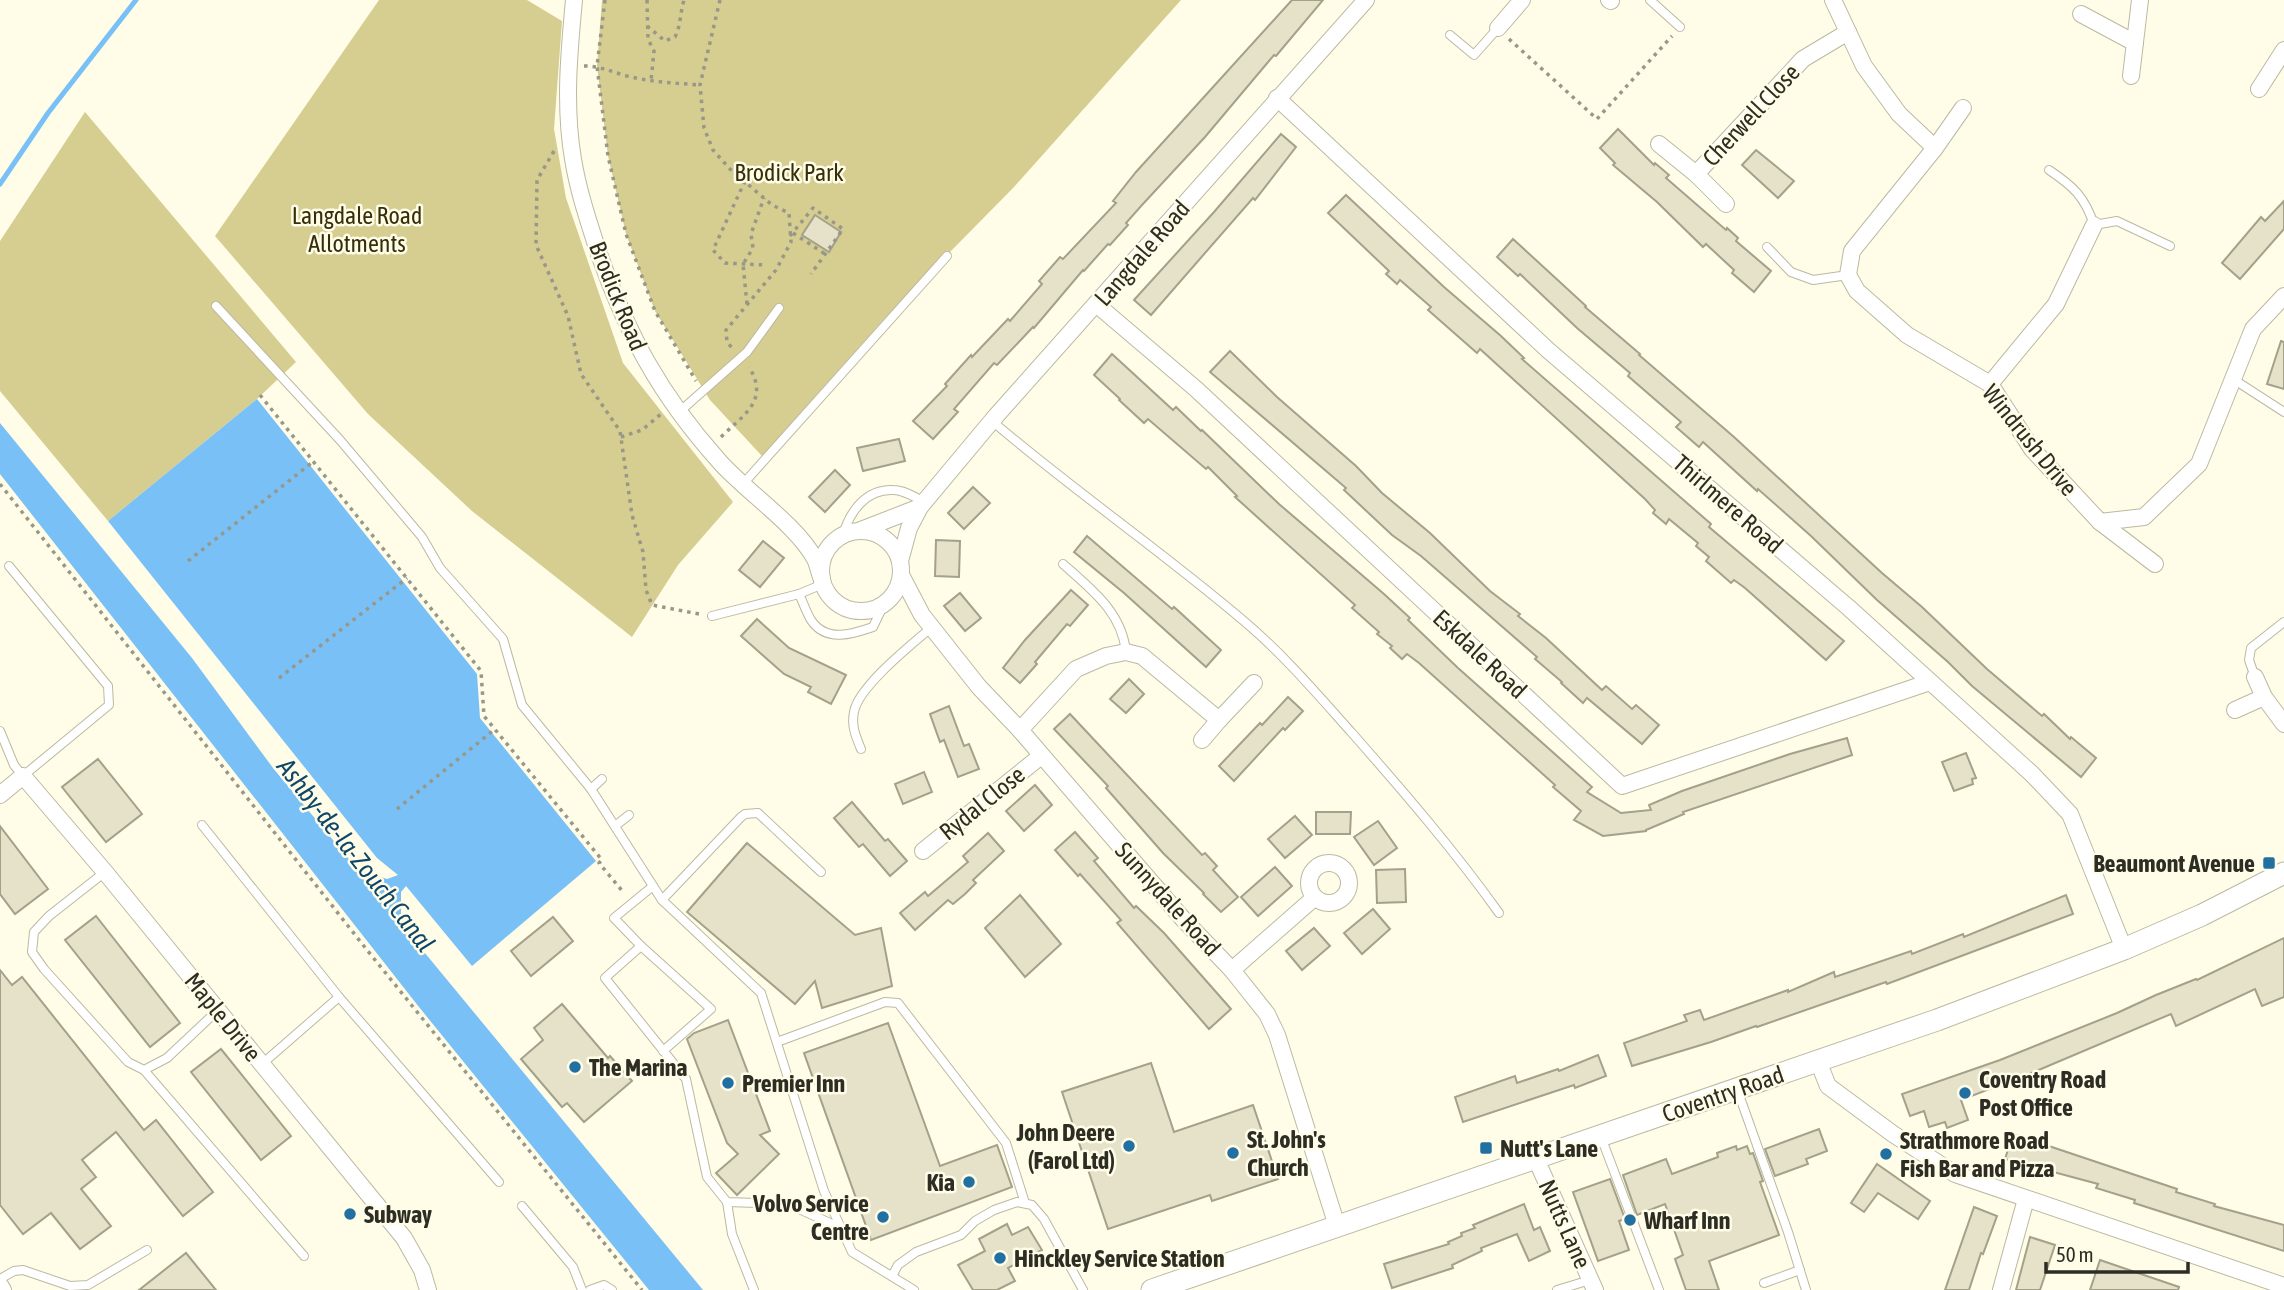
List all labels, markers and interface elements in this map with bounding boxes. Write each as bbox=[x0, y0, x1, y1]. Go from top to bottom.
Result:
street label: Cherwell Close bbox=[1697, 59, 1805, 171]
park label: Brodick Park bbox=[734, 159, 844, 186]
street label: Langdale Road bbox=[1089, 195, 1195, 311]
park label: Langdale Road Allotments bbox=[292, 202, 422, 257]
street label: Brodick Road bbox=[584, 238, 652, 354]
street label: Windrush Drive bbox=[1977, 379, 2083, 501]
street label: Thirlmere Road bbox=[1668, 449, 1788, 559]
street label: Eskdale Road bbox=[1428, 604, 1532, 704]
water label: Ashby-de-la-Zouch Canal bbox=[270, 751, 441, 958]
street label: Rydal Close bbox=[934, 761, 1030, 845]
street label: Sunnydale Road bbox=[1110, 837, 1226, 961]
place label: Beaumont Avenue bbox=[2093, 850, 2255, 877]
marker: Beaumont Avenue bbox=[2261, 855, 2277, 871]
street label: Maple Drive bbox=[179, 968, 267, 1066]
place label: The Marina bbox=[589, 1054, 688, 1081]
marker: The Marina bbox=[567, 1059, 583, 1075]
street label: Coventry Road bbox=[1659, 1061, 1787, 1127]
place label: Coventry Road Post Office bbox=[1979, 1066, 2106, 1121]
place label: Premier Inn bbox=[742, 1070, 845, 1097]
marker: Premier Inn bbox=[720, 1075, 736, 1091]
marker: Coventry Road Post Office bbox=[1957, 1085, 1973, 1101]
place label: John Deere (Farol Ltd) bbox=[1015, 1119, 1115, 1174]
place label: St. John's Church bbox=[1247, 1126, 1326, 1181]
place label: Strathmore Road Fish Bar and Pizza bbox=[1900, 1127, 2054, 1182]
place label: Nutt's Lane bbox=[1500, 1135, 1598, 1162]
marker: John Deere (Farol Ltd) bbox=[1121, 1138, 1137, 1154]
marker: Nutt's Lane bbox=[1478, 1140, 1494, 1156]
marker: St. John's Church bbox=[1225, 1145, 1241, 1161]
marker: Strathmore Road Fish Bar and Pizza bbox=[1878, 1146, 1894, 1162]
place label: Kia bbox=[927, 1169, 955, 1196]
marker: Kia bbox=[961, 1174, 977, 1190]
street label: Nutts Lane bbox=[1533, 1175, 1597, 1273]
place label: Volvo Service Centre bbox=[752, 1190, 869, 1245]
place label: Subway bbox=[364, 1201, 432, 1228]
marker: Subway bbox=[342, 1206, 358, 1222]
place label: Wharf Inn bbox=[1643, 1207, 1730, 1234]
marker: Volvo Service Centre bbox=[875, 1209, 891, 1225]
marker: Wharf Inn bbox=[1622, 1212, 1638, 1228]
scale bar bbox=[2046, 1230, 2188, 1274]
text: 50 m bbox=[2056, 1242, 2094, 1266]
place label: Hinckley Service Station bbox=[1014, 1245, 1225, 1272]
marker: Hinckley Service Station bbox=[992, 1250, 1008, 1266]

